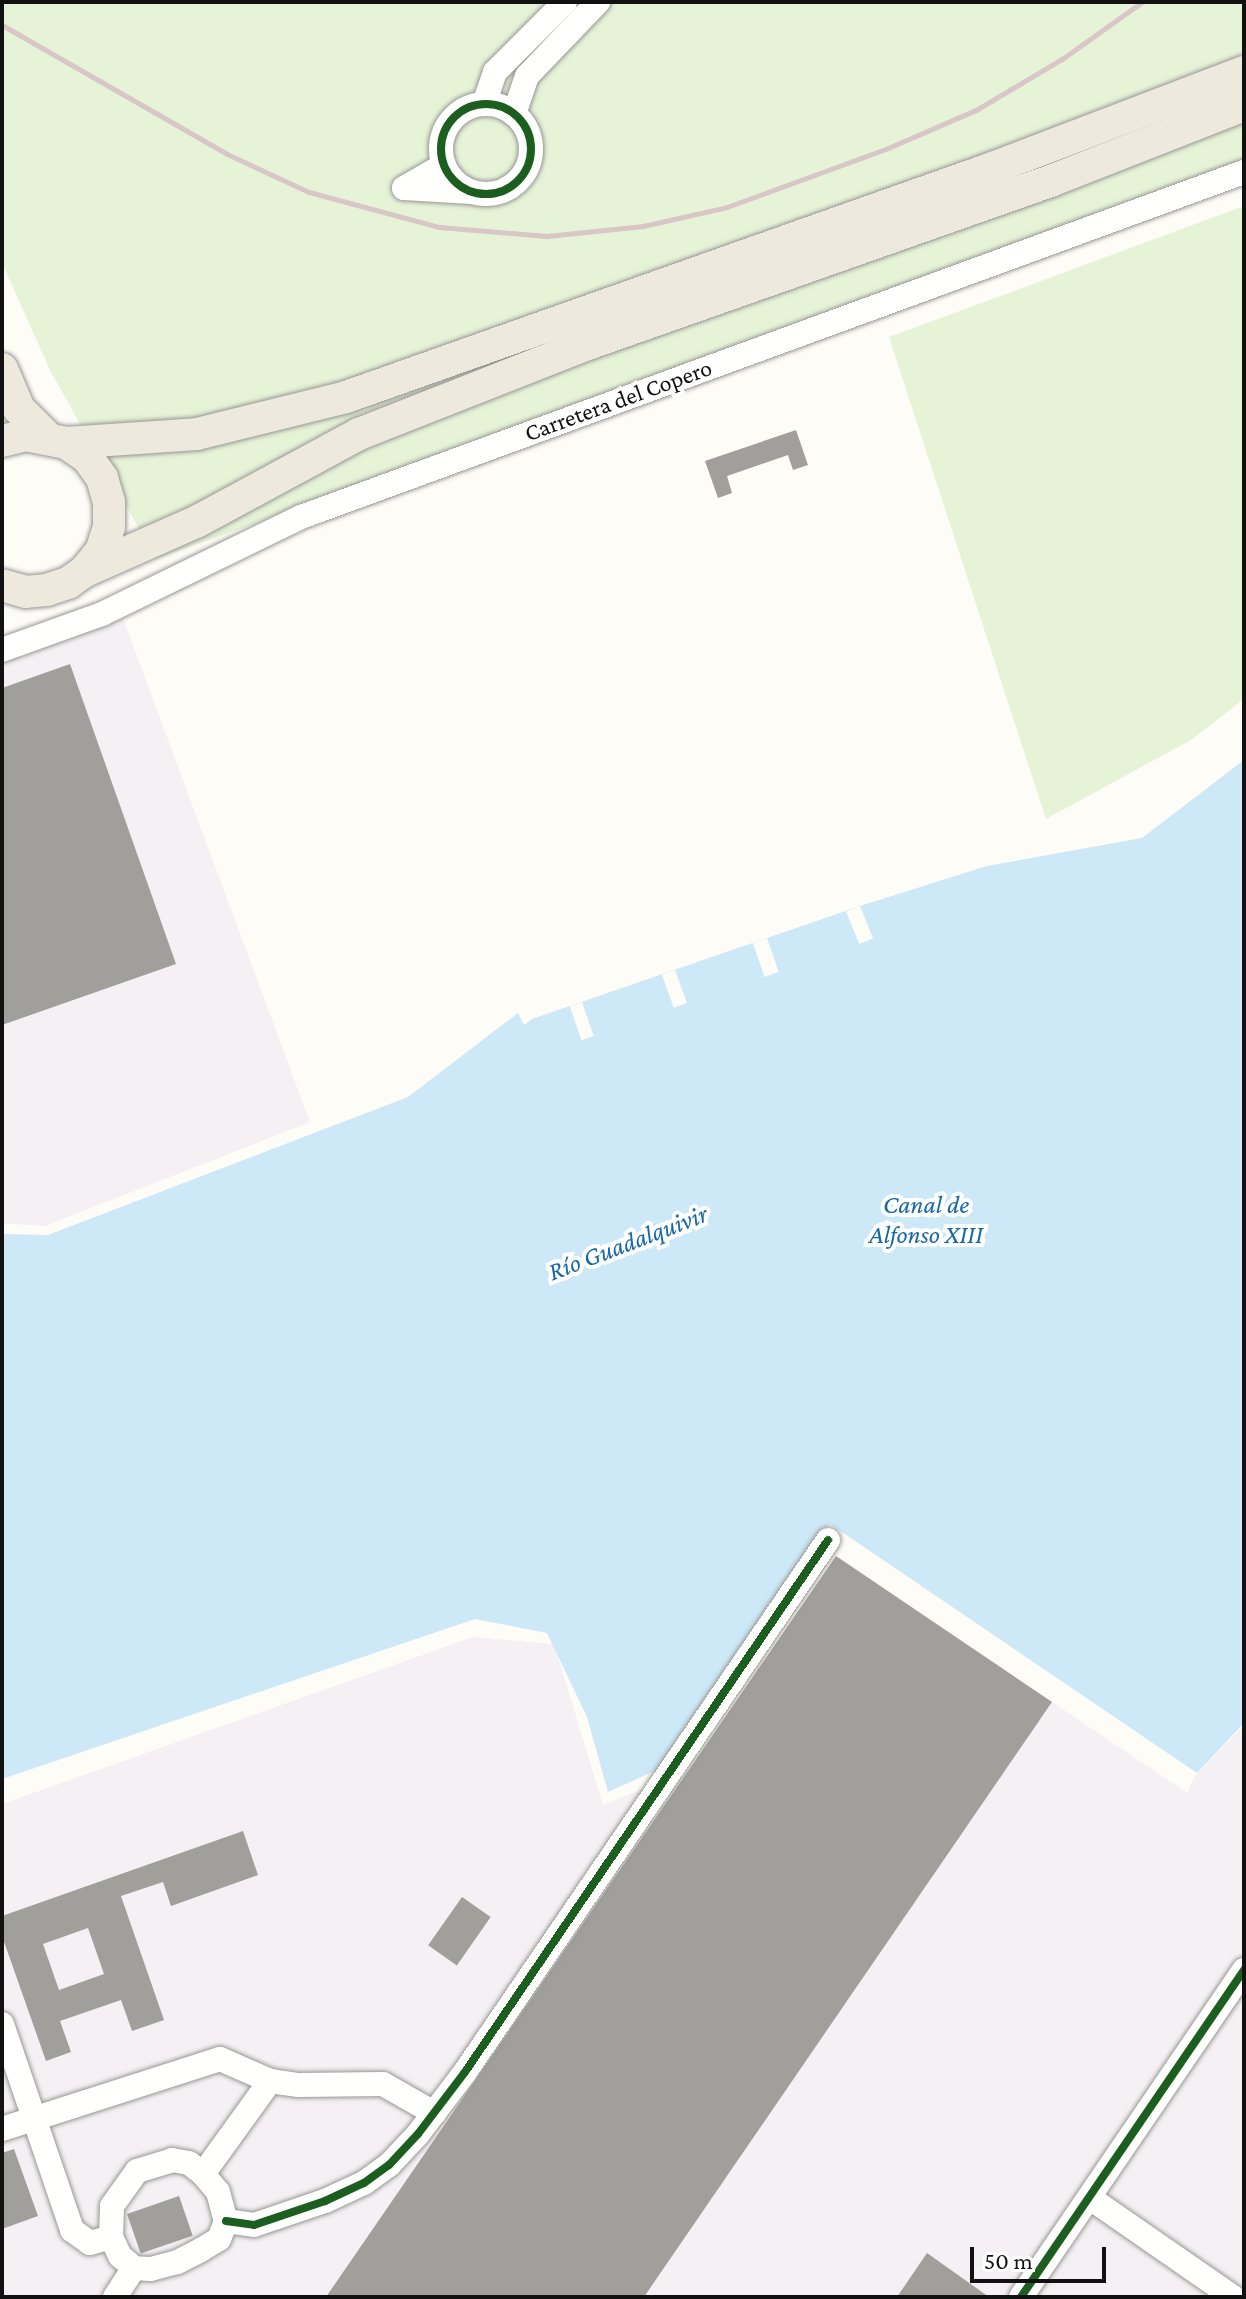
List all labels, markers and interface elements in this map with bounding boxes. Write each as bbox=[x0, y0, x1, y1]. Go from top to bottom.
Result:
street label: Carretera del Copero bbox=[520, 353, 716, 447]
water label: Canal de Alfonso XIII bbox=[869, 1189, 983, 1250]
water label: Río Guadalquivir bbox=[544, 1198, 712, 1288]
scale bar bbox=[974, 2231, 1110, 2281]
text: 50 m bbox=[984, 2247, 1033, 2274]

